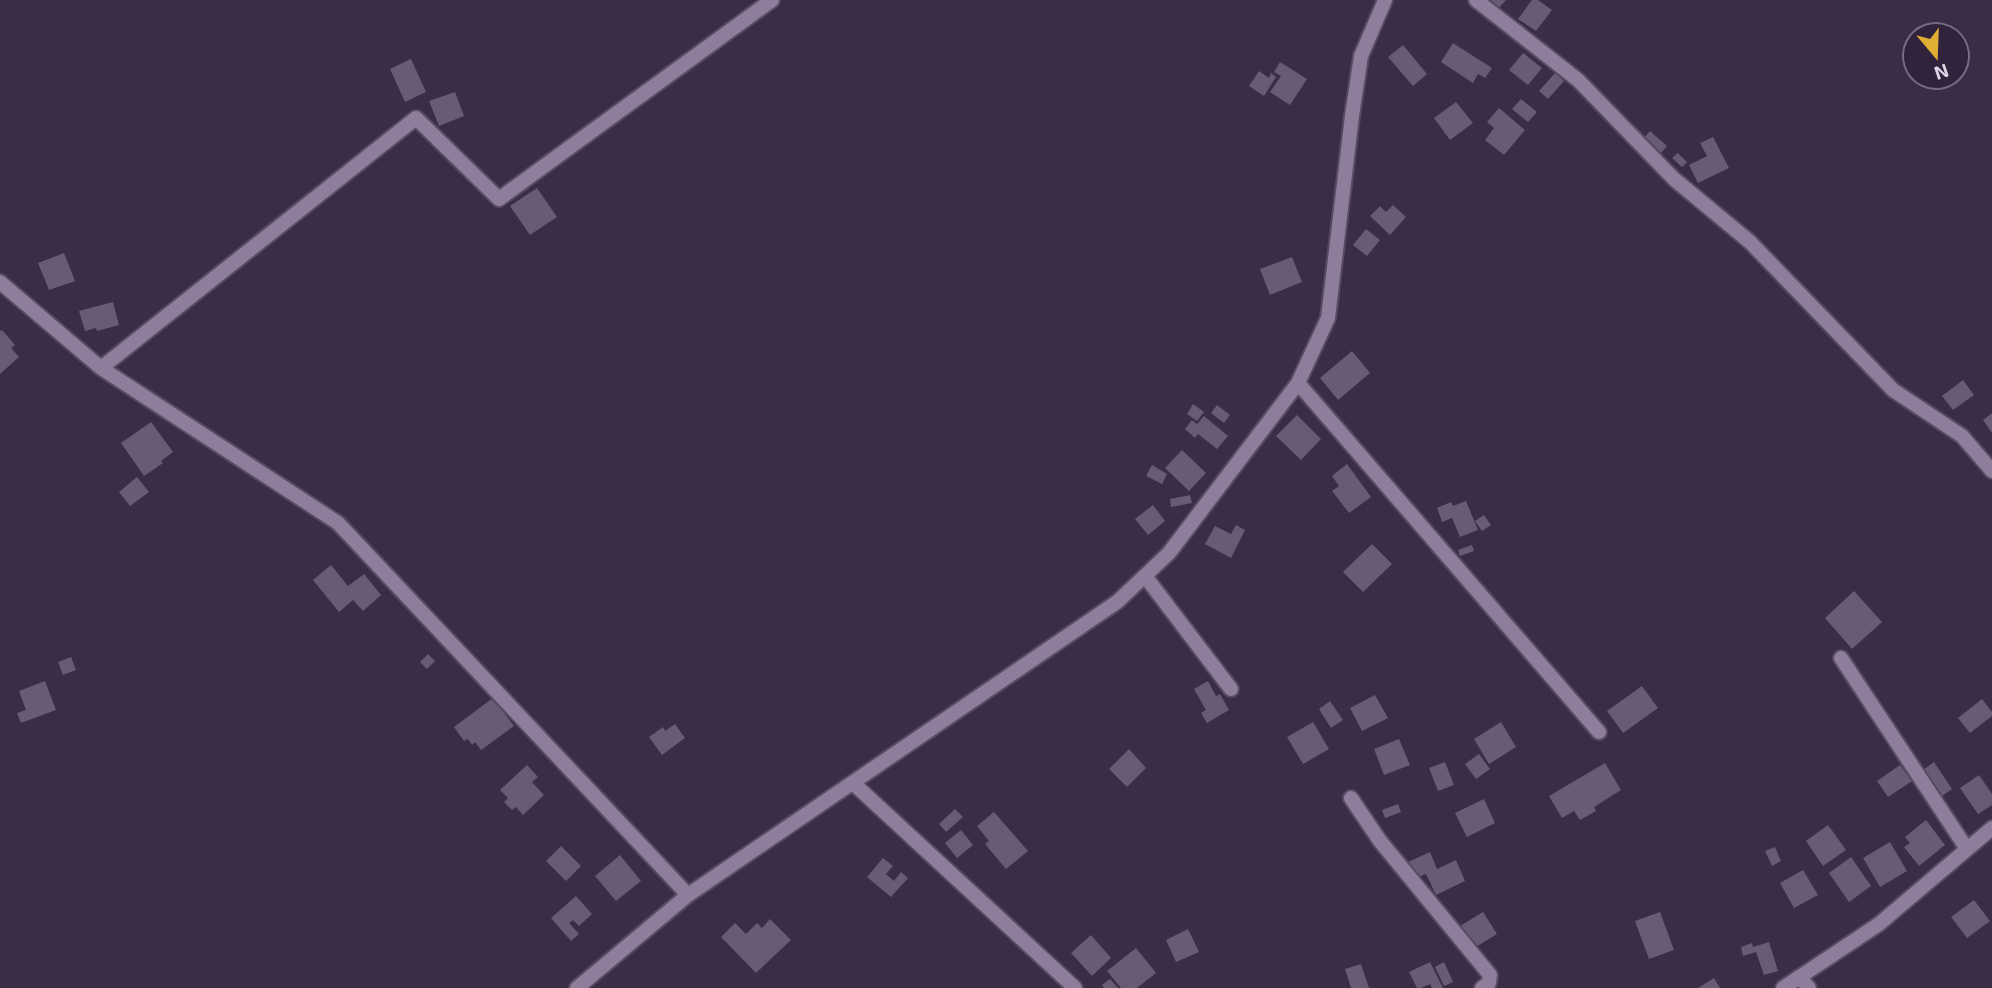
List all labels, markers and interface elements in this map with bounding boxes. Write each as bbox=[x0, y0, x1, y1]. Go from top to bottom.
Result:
north arrow bbox=[1901, 21, 1971, 91]
text: N bbox=[1931, 59, 1952, 86]

